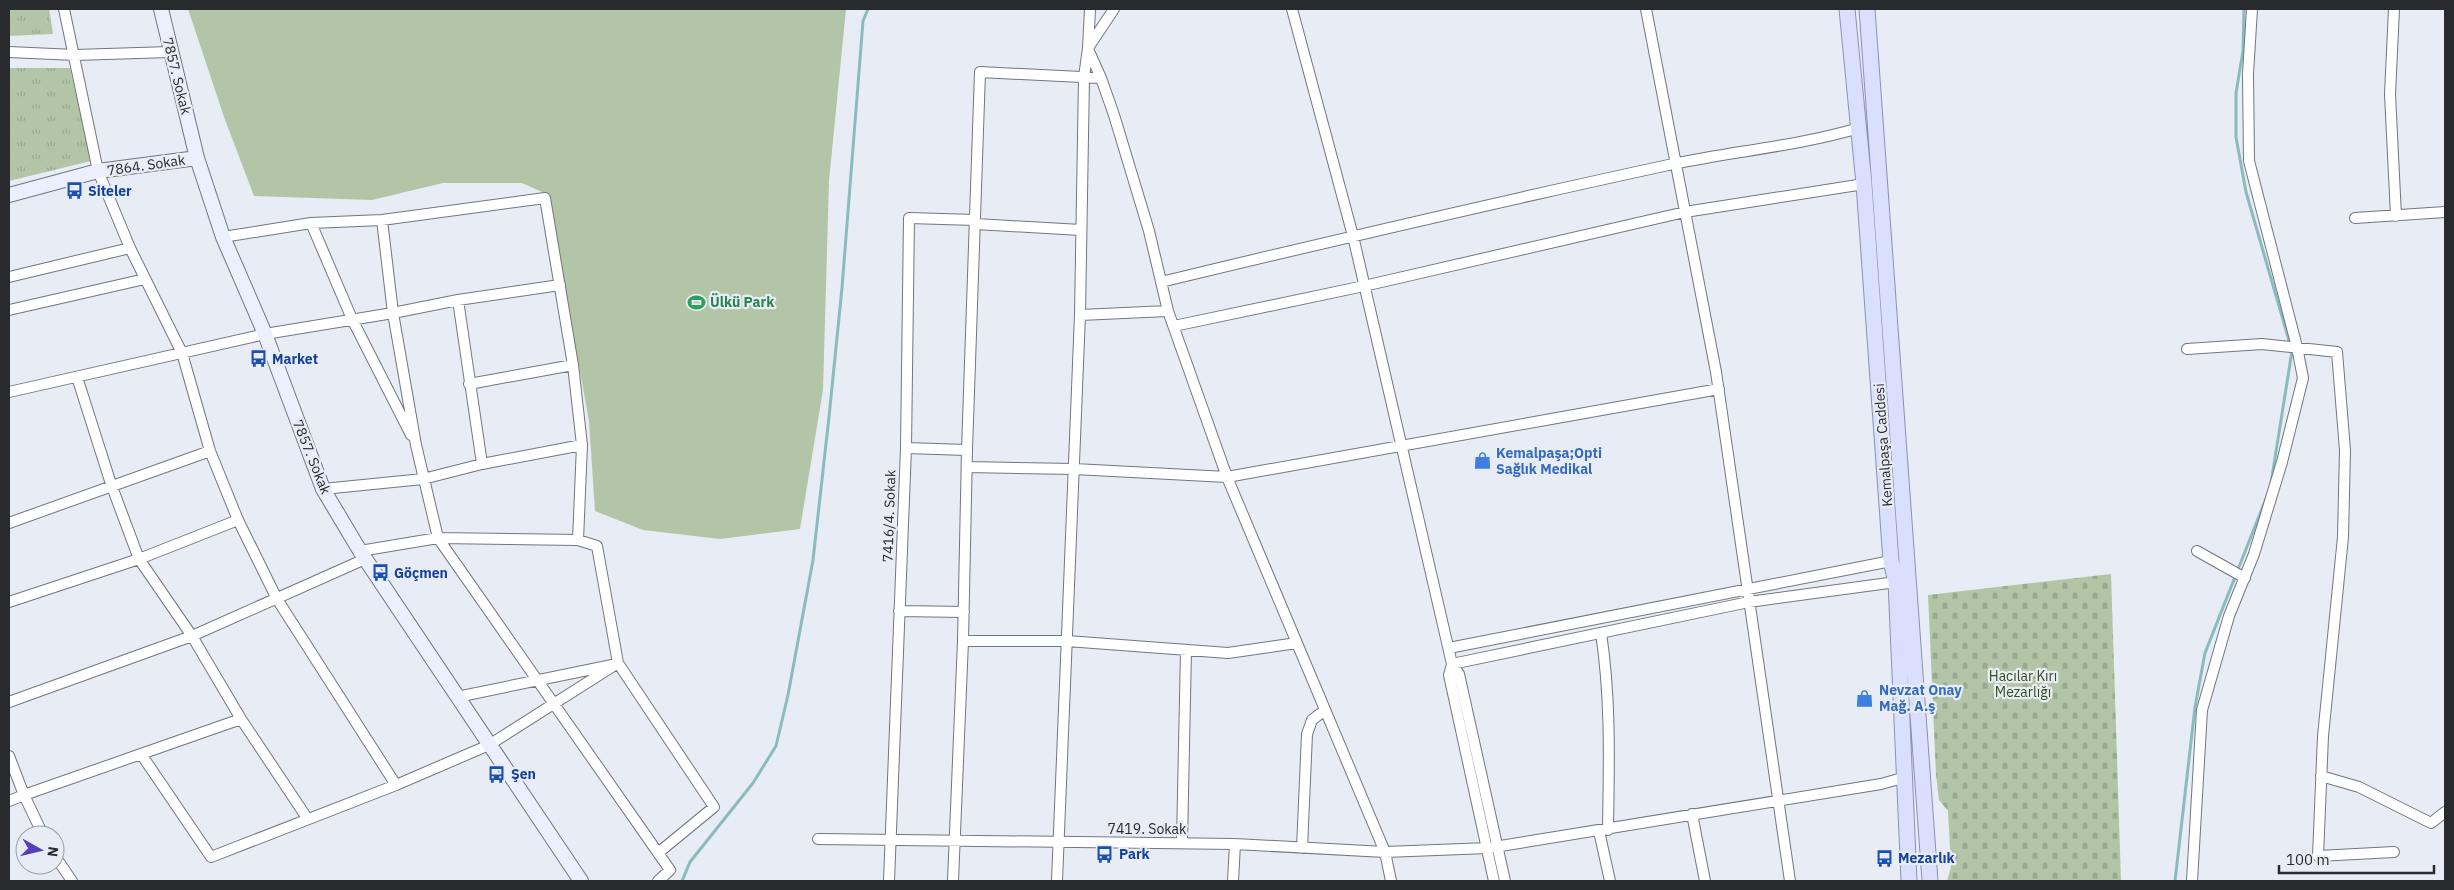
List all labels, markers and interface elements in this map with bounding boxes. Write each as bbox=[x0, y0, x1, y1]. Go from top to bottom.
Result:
street label: 7857. Sokak bbox=[159, 36, 195, 117]
street label: 7864. Sokak bbox=[106, 151, 187, 179]
bus stop icon: Siteler bbox=[64, 181, 84, 201]
place label: Siteler bbox=[88, 182, 132, 200]
sports icon: Ülkü Park bbox=[686, 292, 706, 312]
place label: Ülkü Park bbox=[710, 293, 775, 311]
bus stop icon: Market bbox=[248, 349, 268, 369]
place label: Market bbox=[272, 350, 318, 368]
street label: Kemalpaşa Caddesi bbox=[1870, 383, 1896, 507]
street label: 7857. Sokak bbox=[289, 417, 335, 497]
place label: Kemalpaşa;Opti Sağlık Medikal bbox=[1496, 444, 1602, 478]
shop icon: Kemalpaşa;Opti Sağlık Medikal bbox=[1472, 451, 1492, 471]
street label: 7416/4. Sokak bbox=[878, 469, 900, 563]
bus stop icon: Göçmen bbox=[370, 563, 390, 583]
place label: Göçmen bbox=[394, 564, 448, 582]
park label: Hacılar Kırı Mezarlığı bbox=[1989, 667, 2057, 701]
place label: Nevzat Onay Mağ. A.ş bbox=[1879, 681, 1962, 715]
shop icon: Nevzat Onay Mağ. A.ş bbox=[1855, 688, 1875, 708]
bus stop icon: Şen bbox=[487, 764, 507, 784]
place label: Şen bbox=[511, 765, 536, 783]
street label: 7419. Sokak bbox=[1108, 820, 1187, 838]
north arrow bbox=[15, 825, 65, 875]
scale bar bbox=[2279, 842, 2434, 874]
bus stop icon: Park bbox=[1095, 844, 1115, 864]
place label: Park bbox=[1119, 845, 1151, 863]
text: N bbox=[43, 846, 62, 858]
bus stop icon: Mezarlık bbox=[1874, 848, 1894, 868]
place label: Mezarlık bbox=[1898, 849, 1955, 867]
text: 100 m bbox=[2286, 850, 2330, 869]

